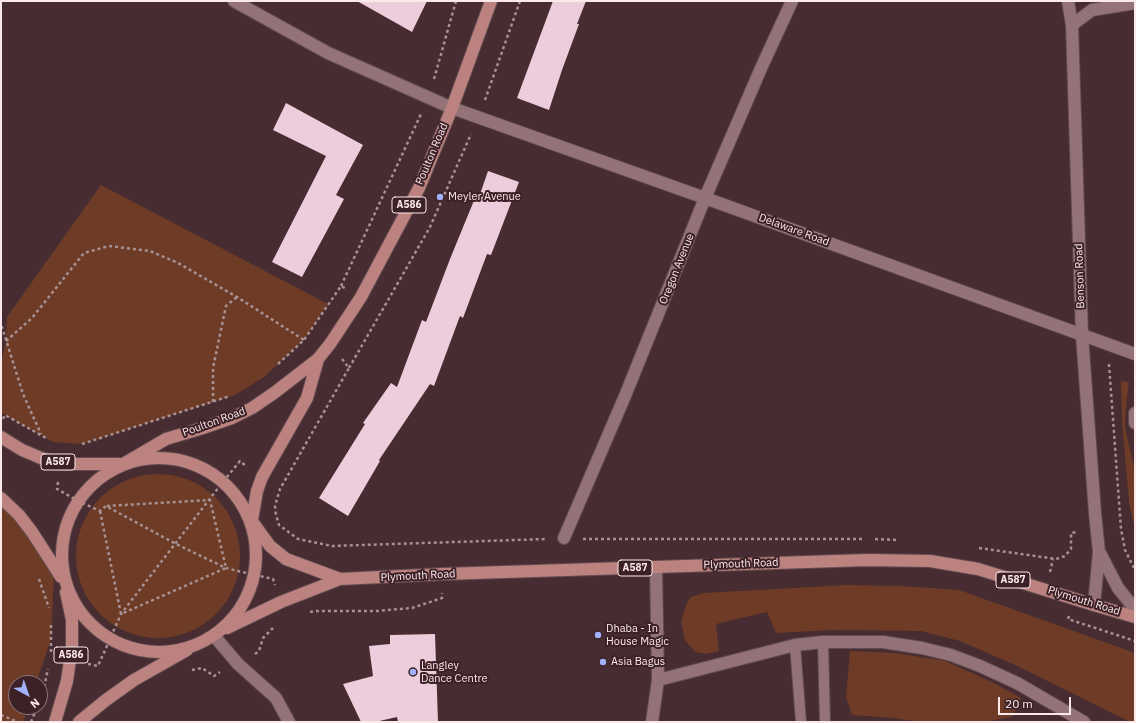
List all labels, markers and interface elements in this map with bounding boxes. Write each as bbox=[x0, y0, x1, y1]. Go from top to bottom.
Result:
street label: Poulton Road bbox=[413, 121, 451, 187]
place label: Meyler Avenue bbox=[448, 190, 521, 204]
marker: Meyler Avenue bbox=[435, 192, 445, 202]
road number: A586 bbox=[392, 197, 426, 213]
street label: Delaware Road bbox=[757, 211, 831, 249]
street label: Oregon Avenue bbox=[657, 232, 697, 306]
street label: Benson Road bbox=[1072, 243, 1088, 309]
street label: Poulton Road bbox=[181, 405, 247, 439]
road number: A587 bbox=[41, 454, 75, 470]
street label: Plymouth Road bbox=[703, 556, 779, 572]
road number: A587 bbox=[618, 560, 652, 576]
street label: Plymouth Road bbox=[380, 567, 456, 585]
road number: A587 bbox=[996, 572, 1030, 588]
street label: Plymouth Road bbox=[1046, 584, 1122, 618]
place label: Dhaba - In House Magic bbox=[606, 622, 669, 648]
marker: Dhaba - In House Magic bbox=[593, 630, 603, 640]
road number: A586 bbox=[54, 647, 88, 663]
place label: Asia Bagus bbox=[611, 655, 665, 669]
marker: Asia Bagus bbox=[598, 657, 608, 667]
place label: Langley Dance Centre bbox=[421, 659, 488, 685]
marker: Langley Dance Centre bbox=[408, 667, 418, 677]
north arrow bbox=[8, 675, 48, 715]
scale bar bbox=[1000, 689, 1073, 715]
text: N bbox=[28, 696, 43, 711]
text: 20 m bbox=[1005, 696, 1033, 711]

